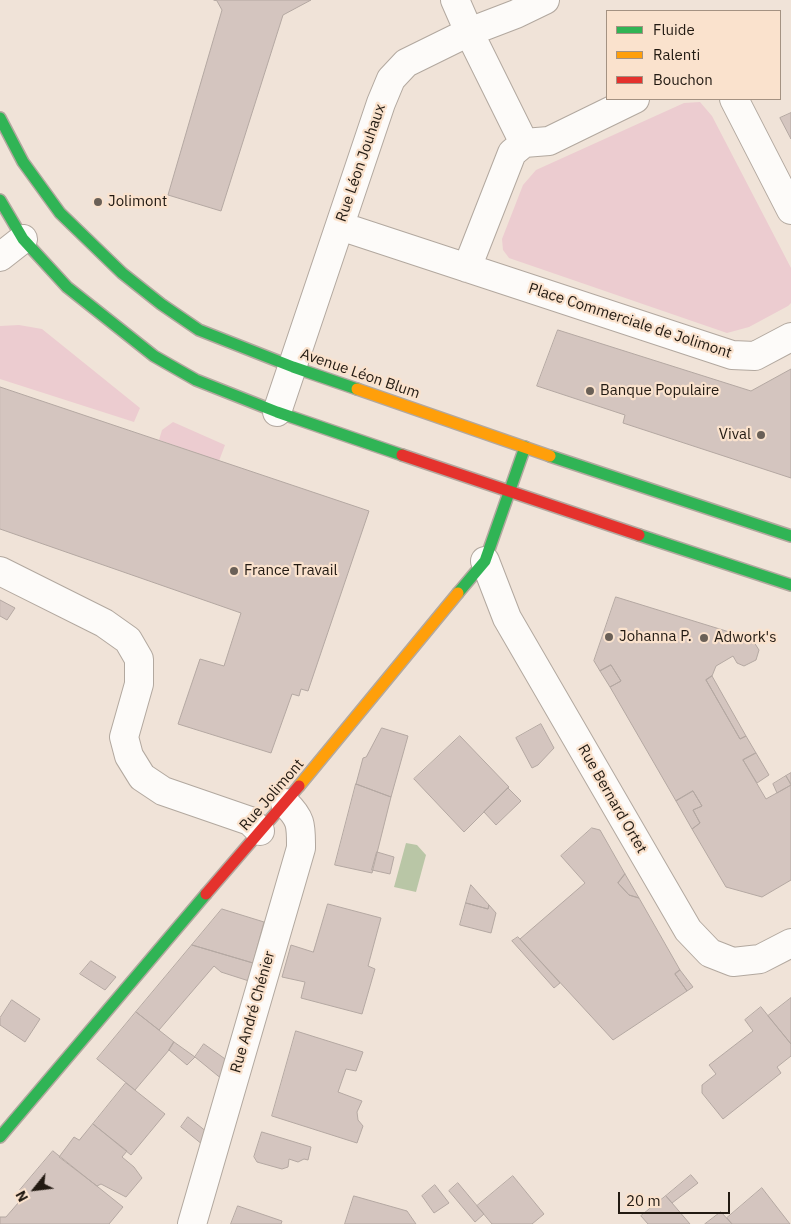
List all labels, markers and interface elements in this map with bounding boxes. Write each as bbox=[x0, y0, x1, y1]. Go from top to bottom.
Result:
legend bbox=[606, 10, 781, 100]
text: Fluide bbox=[653, 20, 695, 39]
text: Ralenti bbox=[653, 45, 700, 64]
text: Bouchon bbox=[653, 70, 713, 89]
street label: Rue Léon Jouhaux bbox=[332, 102, 390, 224]
place label: Jolimont bbox=[108, 193, 167, 211]
marker: Jolimont bbox=[92, 196, 104, 208]
street label: Place Commerciale de Jolimont bbox=[526, 280, 734, 362]
street label: Avenue Léon Blum bbox=[298, 345, 422, 403]
place label: Banque Populaire bbox=[600, 382, 719, 400]
marker: Banque Populaire bbox=[584, 385, 596, 397]
place label: Vival bbox=[719, 426, 751, 444]
marker: Vival bbox=[755, 429, 767, 441]
place label: France Travail bbox=[244, 562, 338, 580]
marker: France Travail bbox=[228, 565, 240, 577]
place label: Johanna P. bbox=[619, 628, 692, 646]
place label: Adwork's bbox=[714, 629, 777, 647]
marker: Johanna P. bbox=[603, 631, 615, 643]
marker: Adwork's bbox=[698, 632, 710, 644]
street label: Rue Bernard Ortet bbox=[574, 741, 650, 857]
street label: Rue Jolimont bbox=[236, 755, 308, 835]
street label: Rue André Chénier bbox=[227, 949, 279, 1075]
north arrow bbox=[10, 1164, 60, 1214]
scale bar bbox=[621, 1182, 734, 1214]
text: N bbox=[12, 1187, 32, 1205]
text: 20 m bbox=[626, 1191, 661, 1210]

